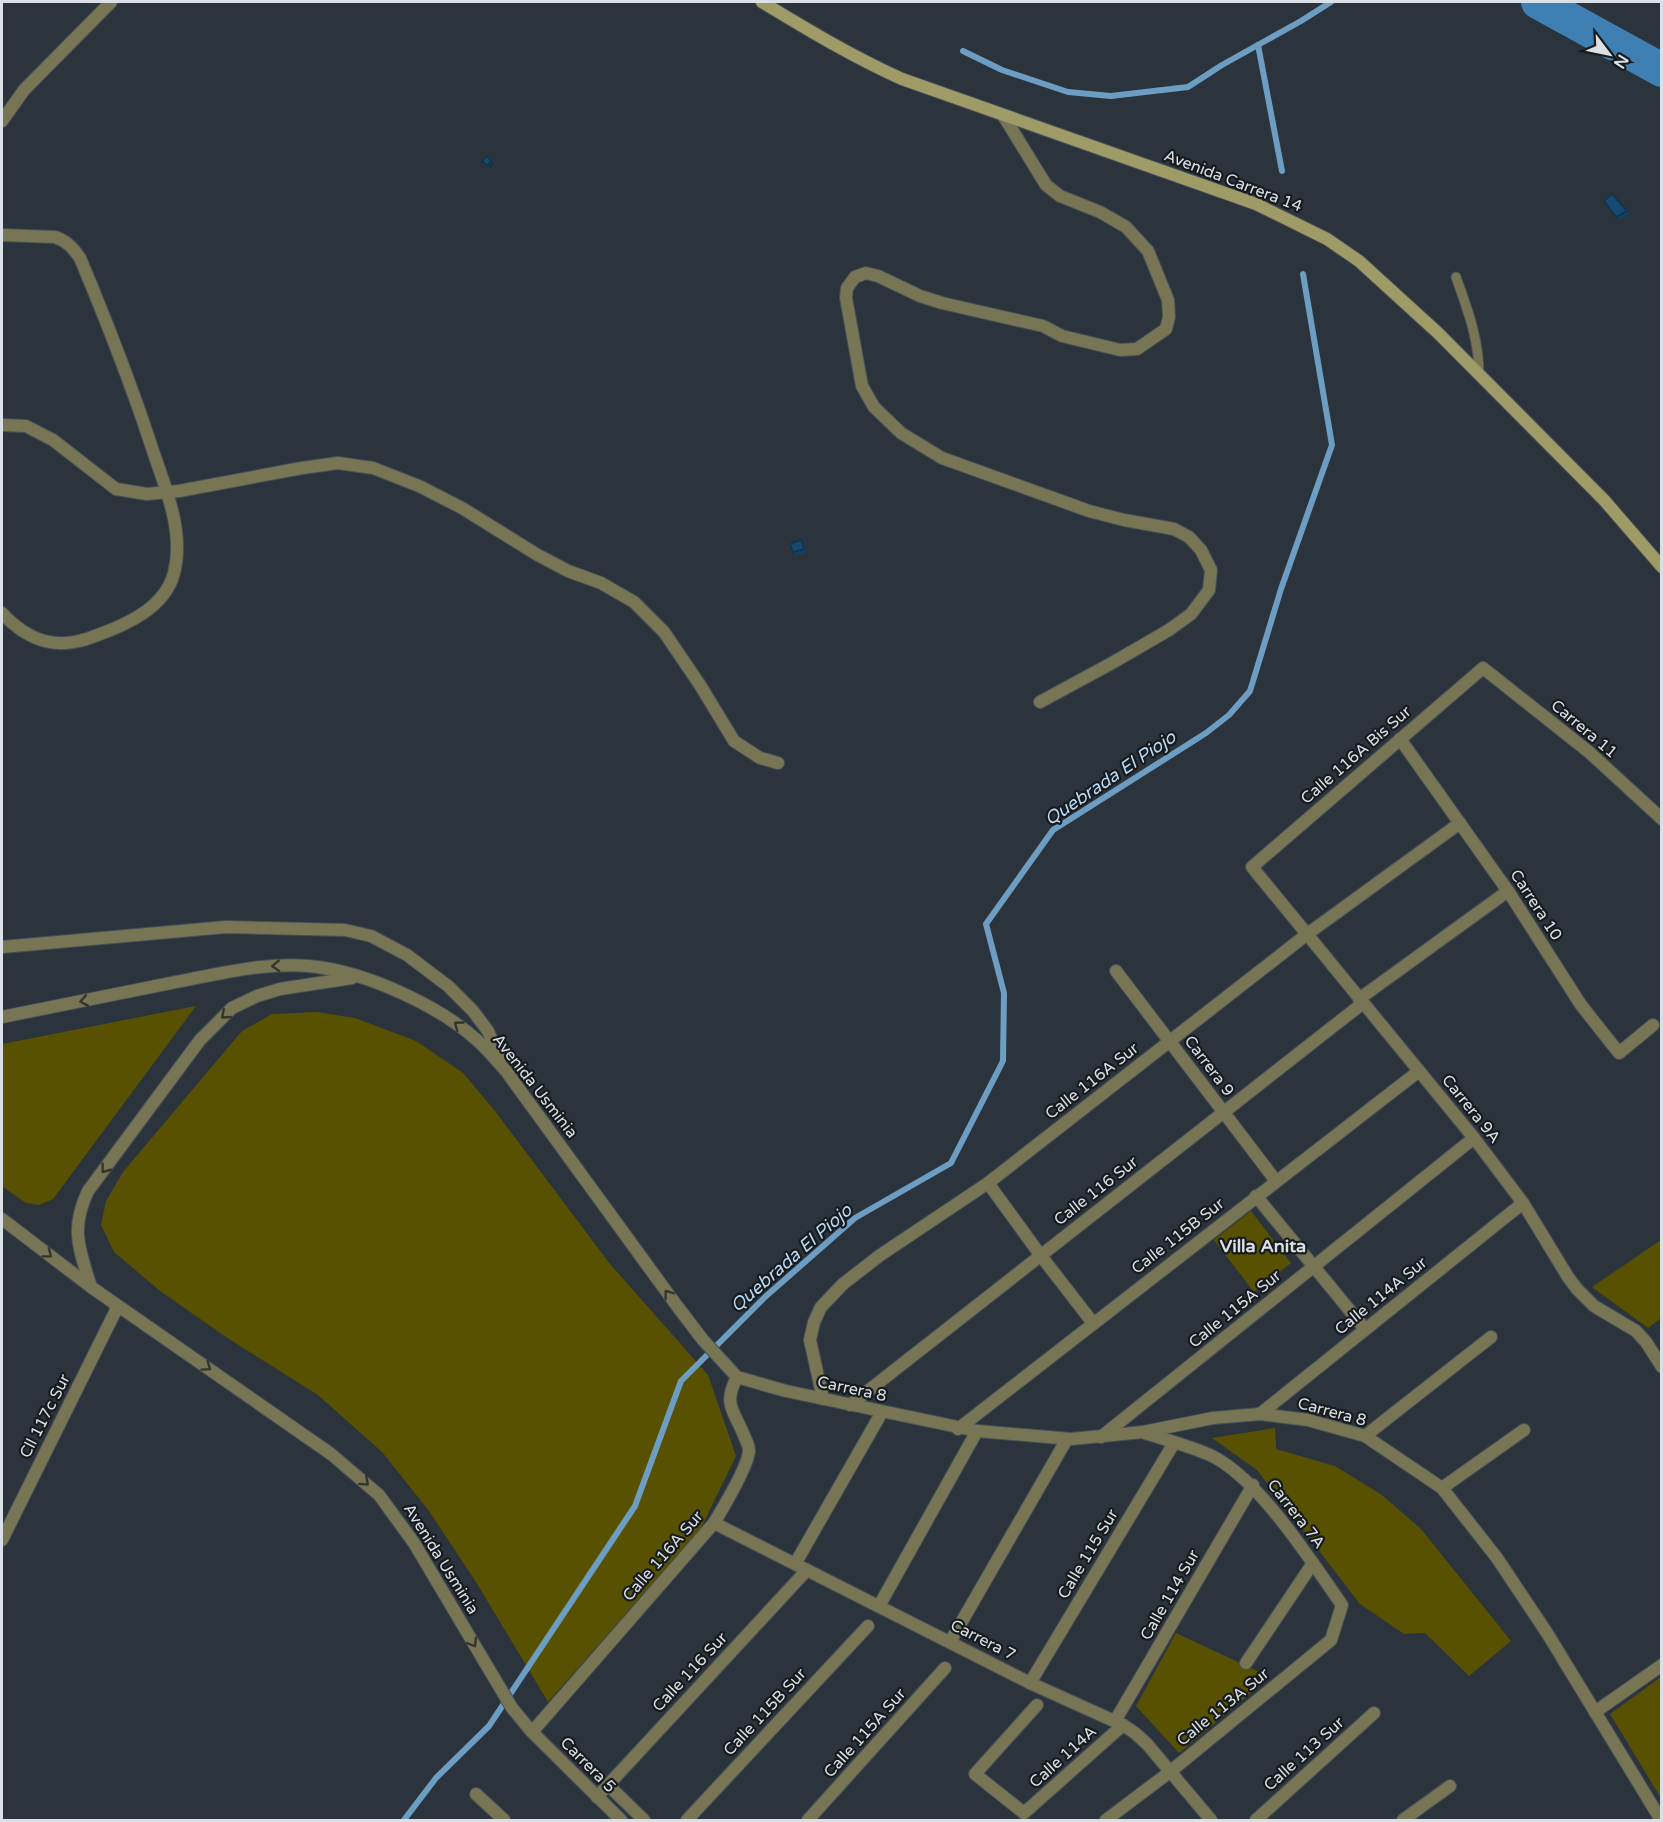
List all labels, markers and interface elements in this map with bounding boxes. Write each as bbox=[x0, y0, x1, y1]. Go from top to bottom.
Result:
north arrow bbox=[1579, 24, 1639, 84]
text: N bbox=[1609, 51, 1633, 72]
street label: Avenida Carrera 14 bbox=[1161, 145, 1305, 217]
street label: Carrera 11 bbox=[1547, 695, 1621, 763]
street label: Calle 116A Bis Sur bbox=[1297, 701, 1416, 808]
water label: Quebrada El Piojo bbox=[1040, 725, 1181, 830]
street label: Carrera 10 bbox=[1506, 866, 1566, 944]
one-way arrow bbox=[271, 960, 280, 973]
one-way arrow bbox=[79, 994, 89, 1007]
one-way arrow bbox=[221, 1008, 231, 1019]
one-way arrow bbox=[453, 1021, 464, 1032]
street label: Avenida Usminia bbox=[488, 1030, 582, 1142]
street label: Carrera 9 bbox=[1180, 1032, 1238, 1100]
street label: Calle 116A Sur bbox=[1041, 1038, 1143, 1124]
street label: Carrera 9A bbox=[1437, 1071, 1505, 1147]
street label: Calle 116 Sur bbox=[1050, 1151, 1143, 1230]
one-way arrow bbox=[101, 1162, 112, 1173]
street label: Calle 115B Sur bbox=[1128, 1193, 1229, 1278]
water label: Quebrada El Piojo bbox=[726, 1199, 857, 1317]
district label: Villa Anita bbox=[1220, 1235, 1306, 1257]
one-way arrow bbox=[42, 1247, 53, 1258]
street label: Calle 114A Sur bbox=[1331, 1252, 1432, 1339]
street label: Calle 115A Sur bbox=[1185, 1265, 1286, 1352]
one-way arrow bbox=[664, 1289, 675, 1300]
one-way arrow bbox=[200, 1360, 211, 1371]
street label: Cll 117c Sur bbox=[15, 1370, 75, 1461]
street label: Carrera 8 bbox=[815, 1372, 889, 1406]
street label: Carrera 8 bbox=[1295, 1393, 1369, 1431]
one-way arrow bbox=[358, 1475, 369, 1486]
street label: Carrera 7A bbox=[1263, 1475, 1329, 1553]
street label: Avenida Usminia bbox=[399, 1500, 483, 1618]
street label: Calle 115 Sur bbox=[1053, 1505, 1123, 1603]
street label: Calle 116A Sur bbox=[618, 1506, 708, 1605]
street label: Calle 114 Sur bbox=[1136, 1545, 1204, 1644]
street label: Carrera 7 bbox=[947, 1615, 1019, 1665]
street label: Calle 116 Sur bbox=[648, 1628, 732, 1716]
one-way arrow bbox=[465, 1637, 477, 1647]
street label: Calle 115B Sur bbox=[719, 1663, 811, 1760]
street label: Calle 113A Sur bbox=[1173, 1663, 1274, 1750]
street label: Calle 115A Sur bbox=[820, 1684, 911, 1782]
street label: Calle 113 Sur bbox=[1260, 1712, 1349, 1795]
street label: Calle 114A bbox=[1025, 1722, 1101, 1792]
street label: Carrera 5 bbox=[556, 1733, 620, 1797]

